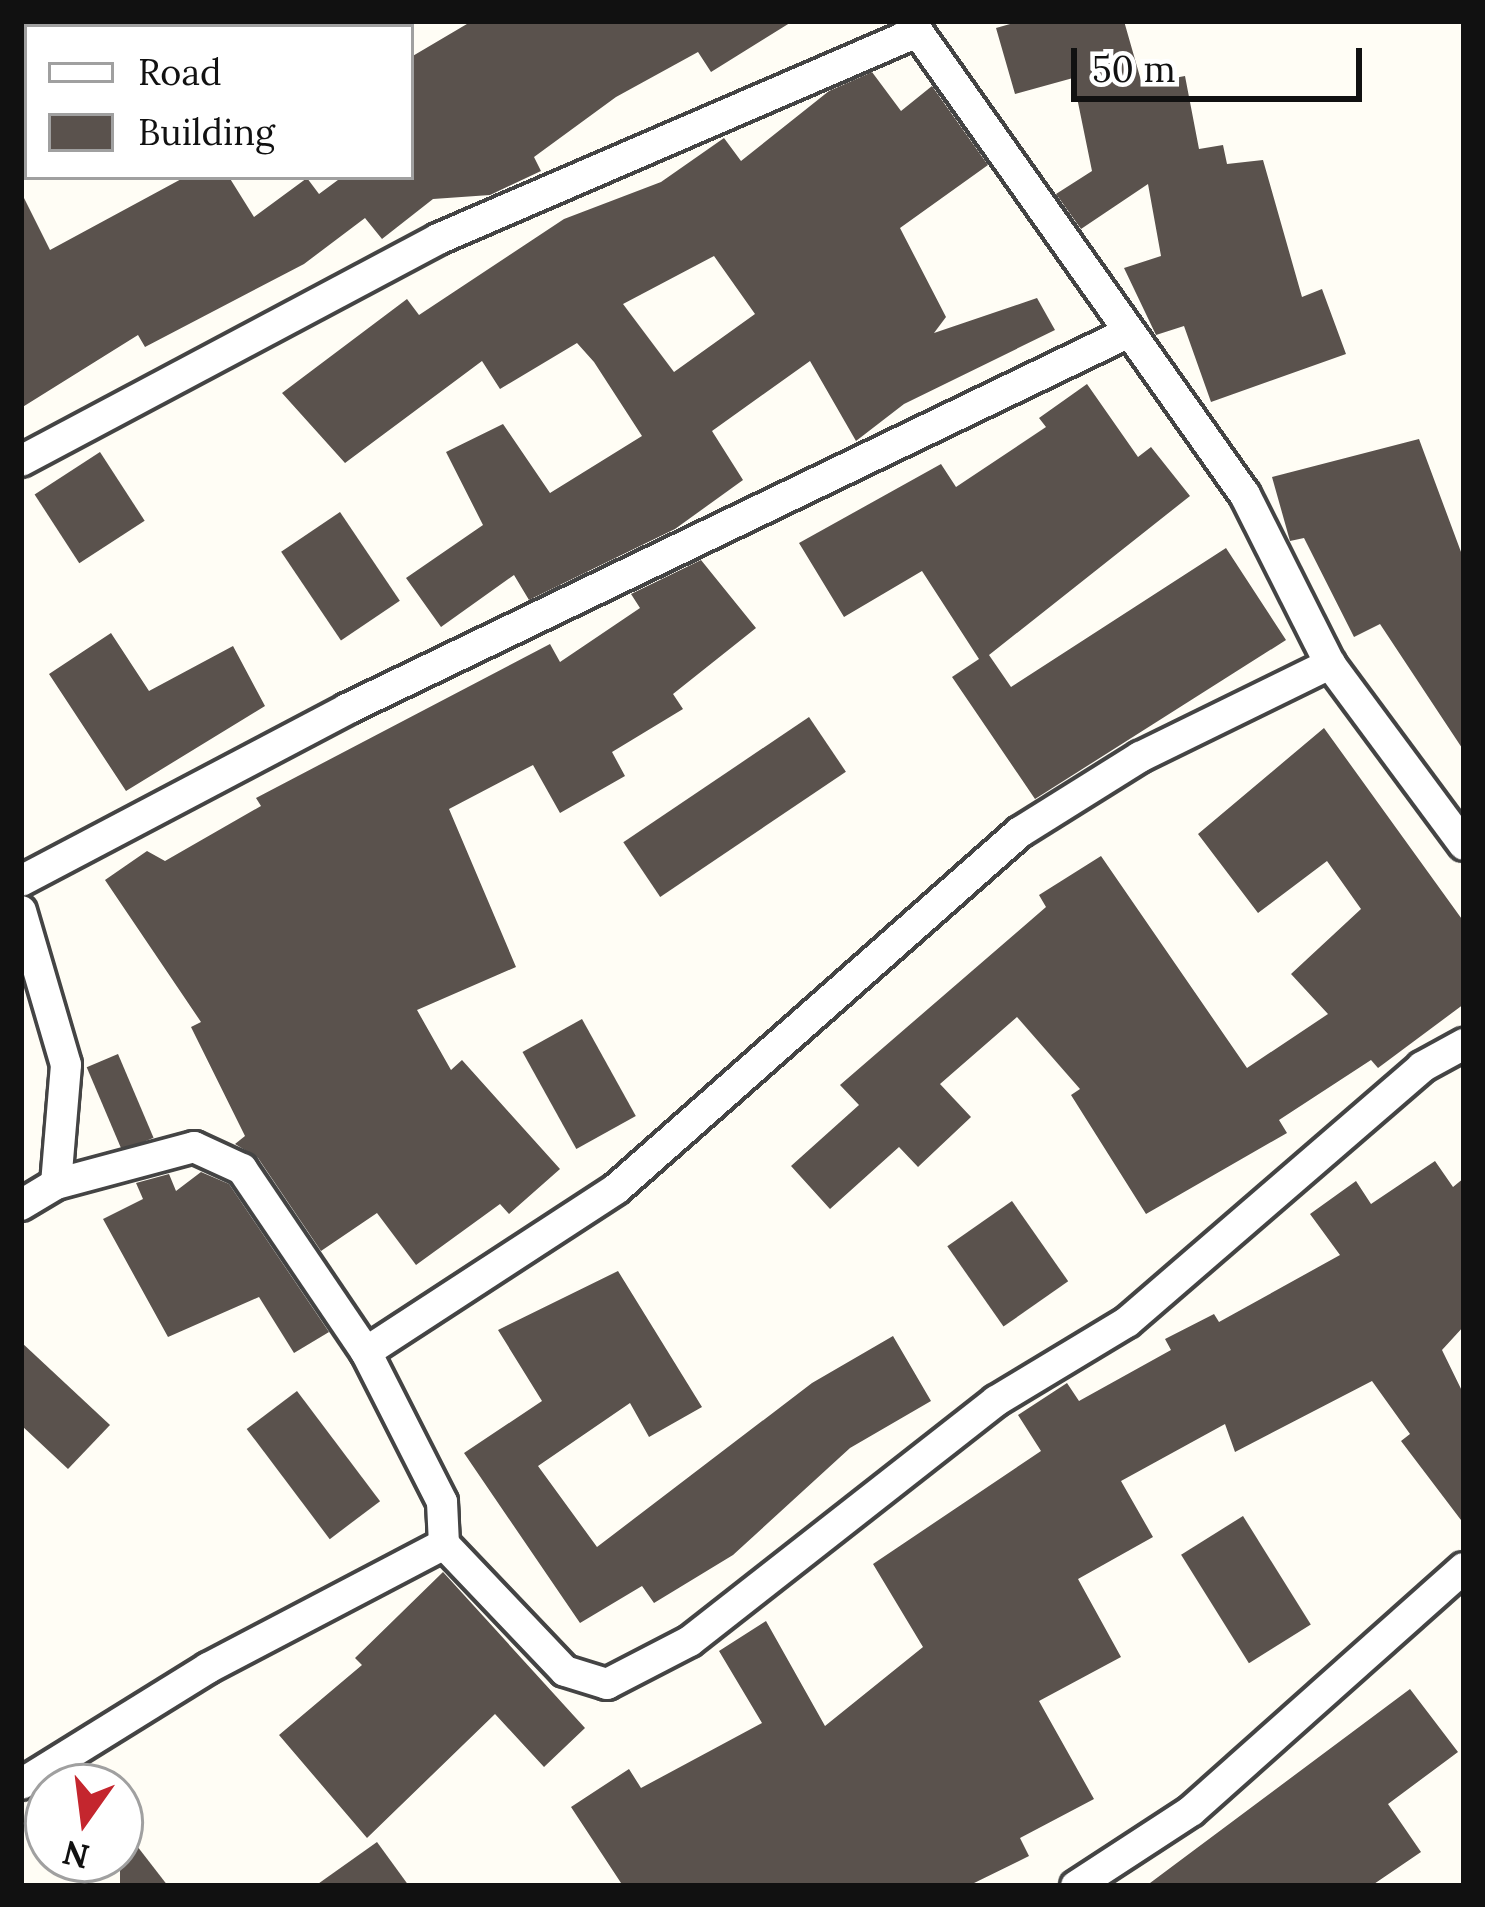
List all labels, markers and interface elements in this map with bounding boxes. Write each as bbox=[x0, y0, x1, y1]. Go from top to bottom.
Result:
legend bbox=[24, 24, 414, 180]
scale bar bbox=[1077, 24, 1368, 98]
text: 50 m bbox=[1092, 46, 1176, 92]
text: Road bbox=[138, 49, 222, 95]
text: Building bbox=[138, 109, 275, 155]
north arrow bbox=[24, 1763, 144, 1883]
text: N bbox=[59, 1832, 93, 1878]

